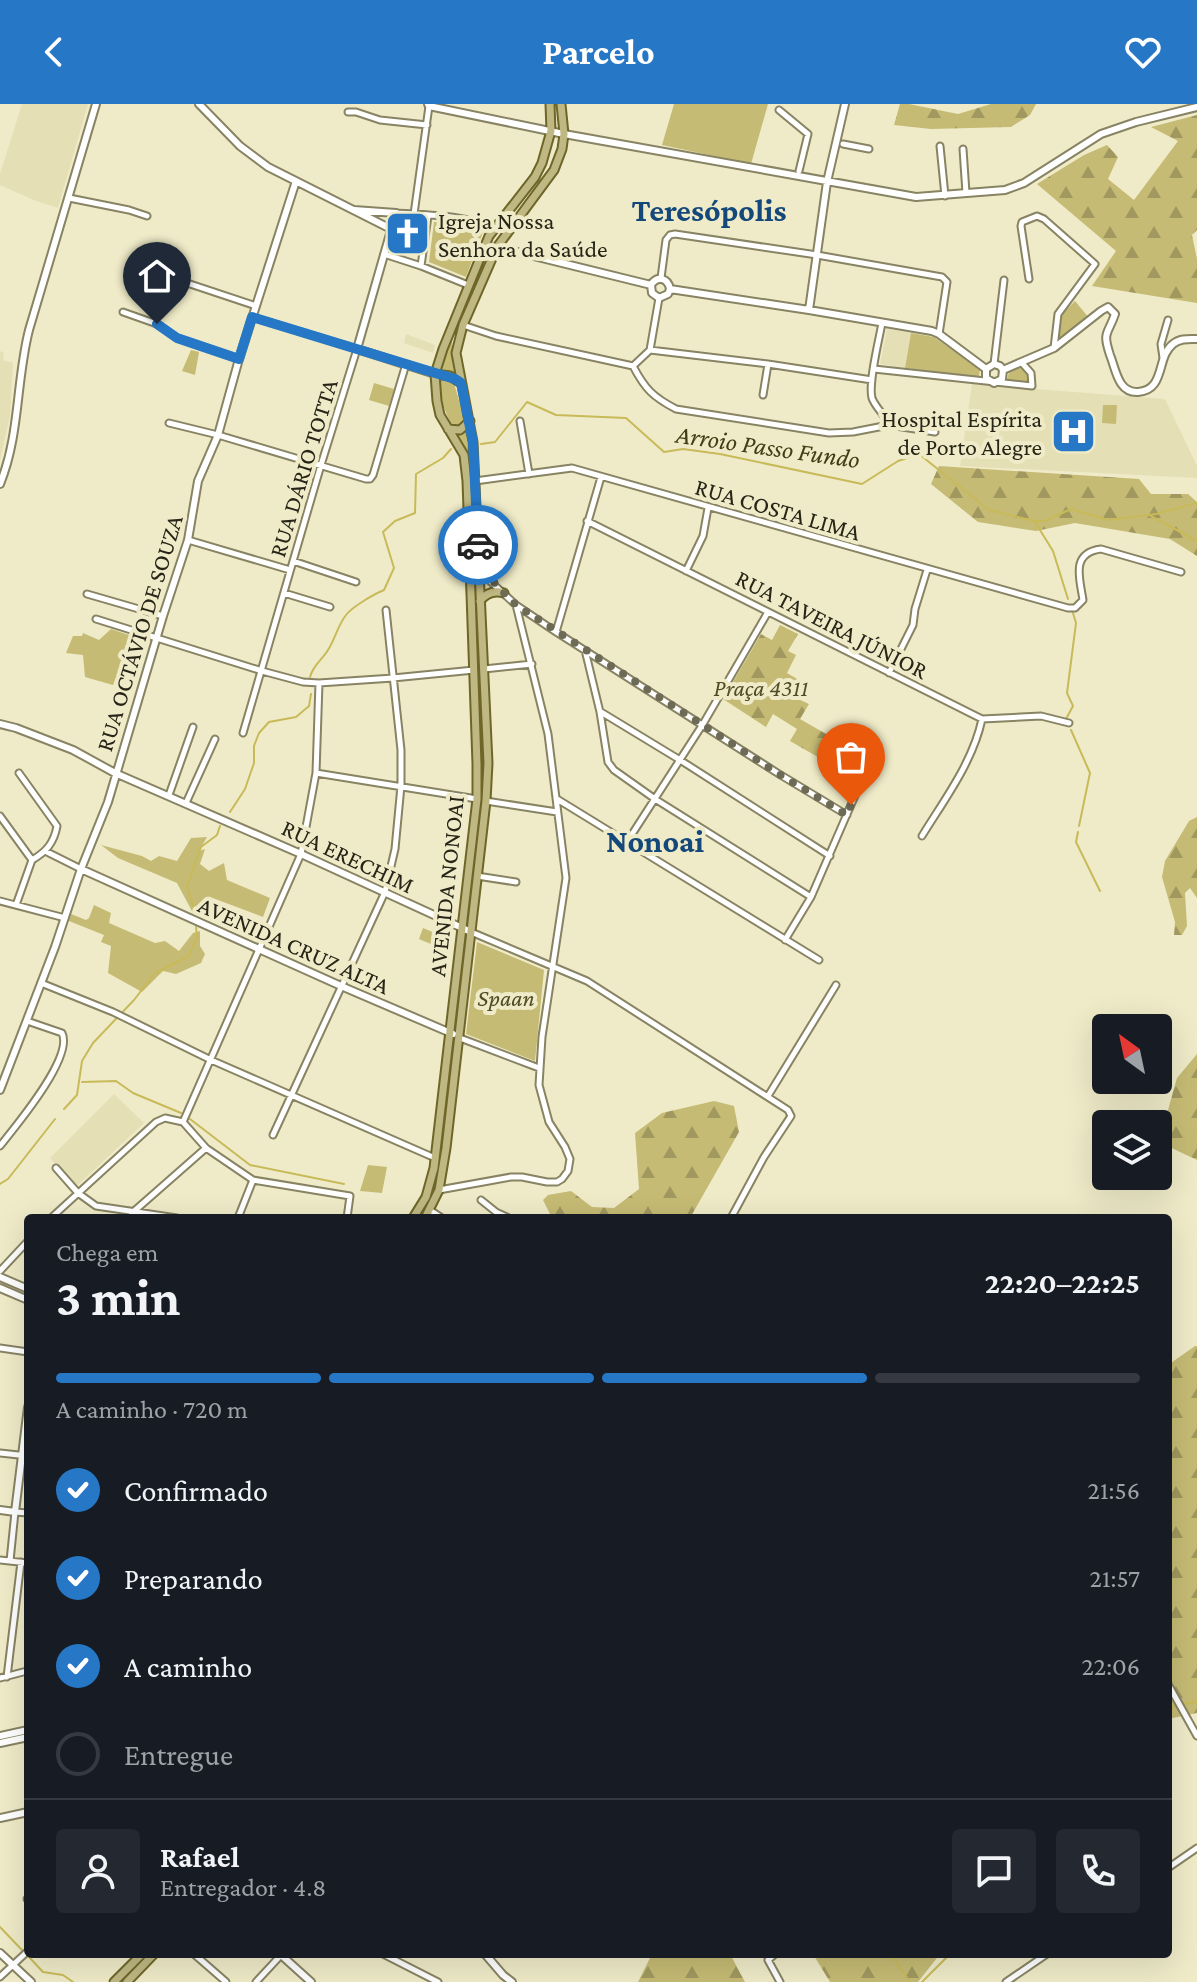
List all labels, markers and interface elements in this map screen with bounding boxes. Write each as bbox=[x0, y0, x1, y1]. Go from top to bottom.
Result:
icon: back bbox=[32, 30, 76, 74]
icon: heart bbox=[1121, 30, 1165, 74]
text: Parcelo bbox=[542, 32, 655, 72]
district label: Teresópolis bbox=[631, 192, 787, 228]
place label: Igreja Nossa Senhora da Saúde bbox=[438, 207, 608, 262]
church icon: Igreja Nossa Senhora da Saúde bbox=[383, 210, 431, 258]
pin bbox=[123, 242, 191, 324]
icon: home bbox=[135, 254, 179, 298]
street label: RUA DÁRIO TOTTA bbox=[263, 375, 343, 560]
place label: Hospital Espírita de Porto Alegre bbox=[881, 405, 1042, 460]
hospital icon: Hospital Espírita de Porto Alegre bbox=[1049, 408, 1097, 456]
water label: Arroio Passo Fundo bbox=[672, 419, 862, 474]
street label: RUA COSTA LIMA bbox=[692, 472, 864, 546]
courier bbox=[438, 505, 518, 585]
street label: RUA OCTÁVIO DE SOUZA bbox=[90, 511, 188, 755]
icon: car bbox=[456, 523, 500, 567]
street label: RUA TAVEIRA JÚNIOR bbox=[732, 564, 933, 684]
park label: Praça 4311 bbox=[714, 674, 808, 701]
pin bbox=[817, 723, 885, 805]
icon: bag bbox=[829, 735, 873, 779]
street label: AVENIDA NONOAI bbox=[423, 794, 469, 978]
street label: RUA ERECHIM bbox=[278, 814, 418, 898]
district label: Nonoai bbox=[606, 823, 704, 859]
street label: AVENIDA CRUZ ALTA bbox=[194, 891, 394, 999]
park label: Spaan bbox=[477, 984, 535, 1011]
north arrow bbox=[1092, 1014, 1172, 1094]
map controls bbox=[1092, 1014, 1172, 1190]
button: layers bbox=[1092, 1110, 1172, 1190]
text: Chega em bbox=[56, 1238, 158, 1267]
text: 22:20–22:25 bbox=[985, 1266, 1140, 1299]
text: 3 min bbox=[56, 1268, 180, 1326]
text: A caminho · 720 m bbox=[56, 1395, 248, 1424]
icon: check bbox=[56, 1468, 100, 1512]
text: Confirmado bbox=[124, 1474, 268, 1507]
text: 21:56 bbox=[1088, 1476, 1140, 1505]
icon: check bbox=[56, 1556, 100, 1600]
text: Preparando bbox=[124, 1562, 263, 1595]
text: 21:57 bbox=[1090, 1564, 1140, 1593]
icon: check bbox=[56, 1644, 100, 1688]
text: A caminho bbox=[124, 1650, 252, 1683]
text: 22:06 bbox=[1082, 1652, 1140, 1681]
text: Entregue bbox=[124, 1738, 233, 1771]
button: person bbox=[56, 1829, 140, 1913]
button: chat bbox=[952, 1829, 1036, 1913]
button: phone bbox=[1056, 1829, 1140, 1913]
text: Rafael bbox=[160, 1840, 240, 1873]
text: Entregador · 4.8 bbox=[160, 1873, 326, 1902]

